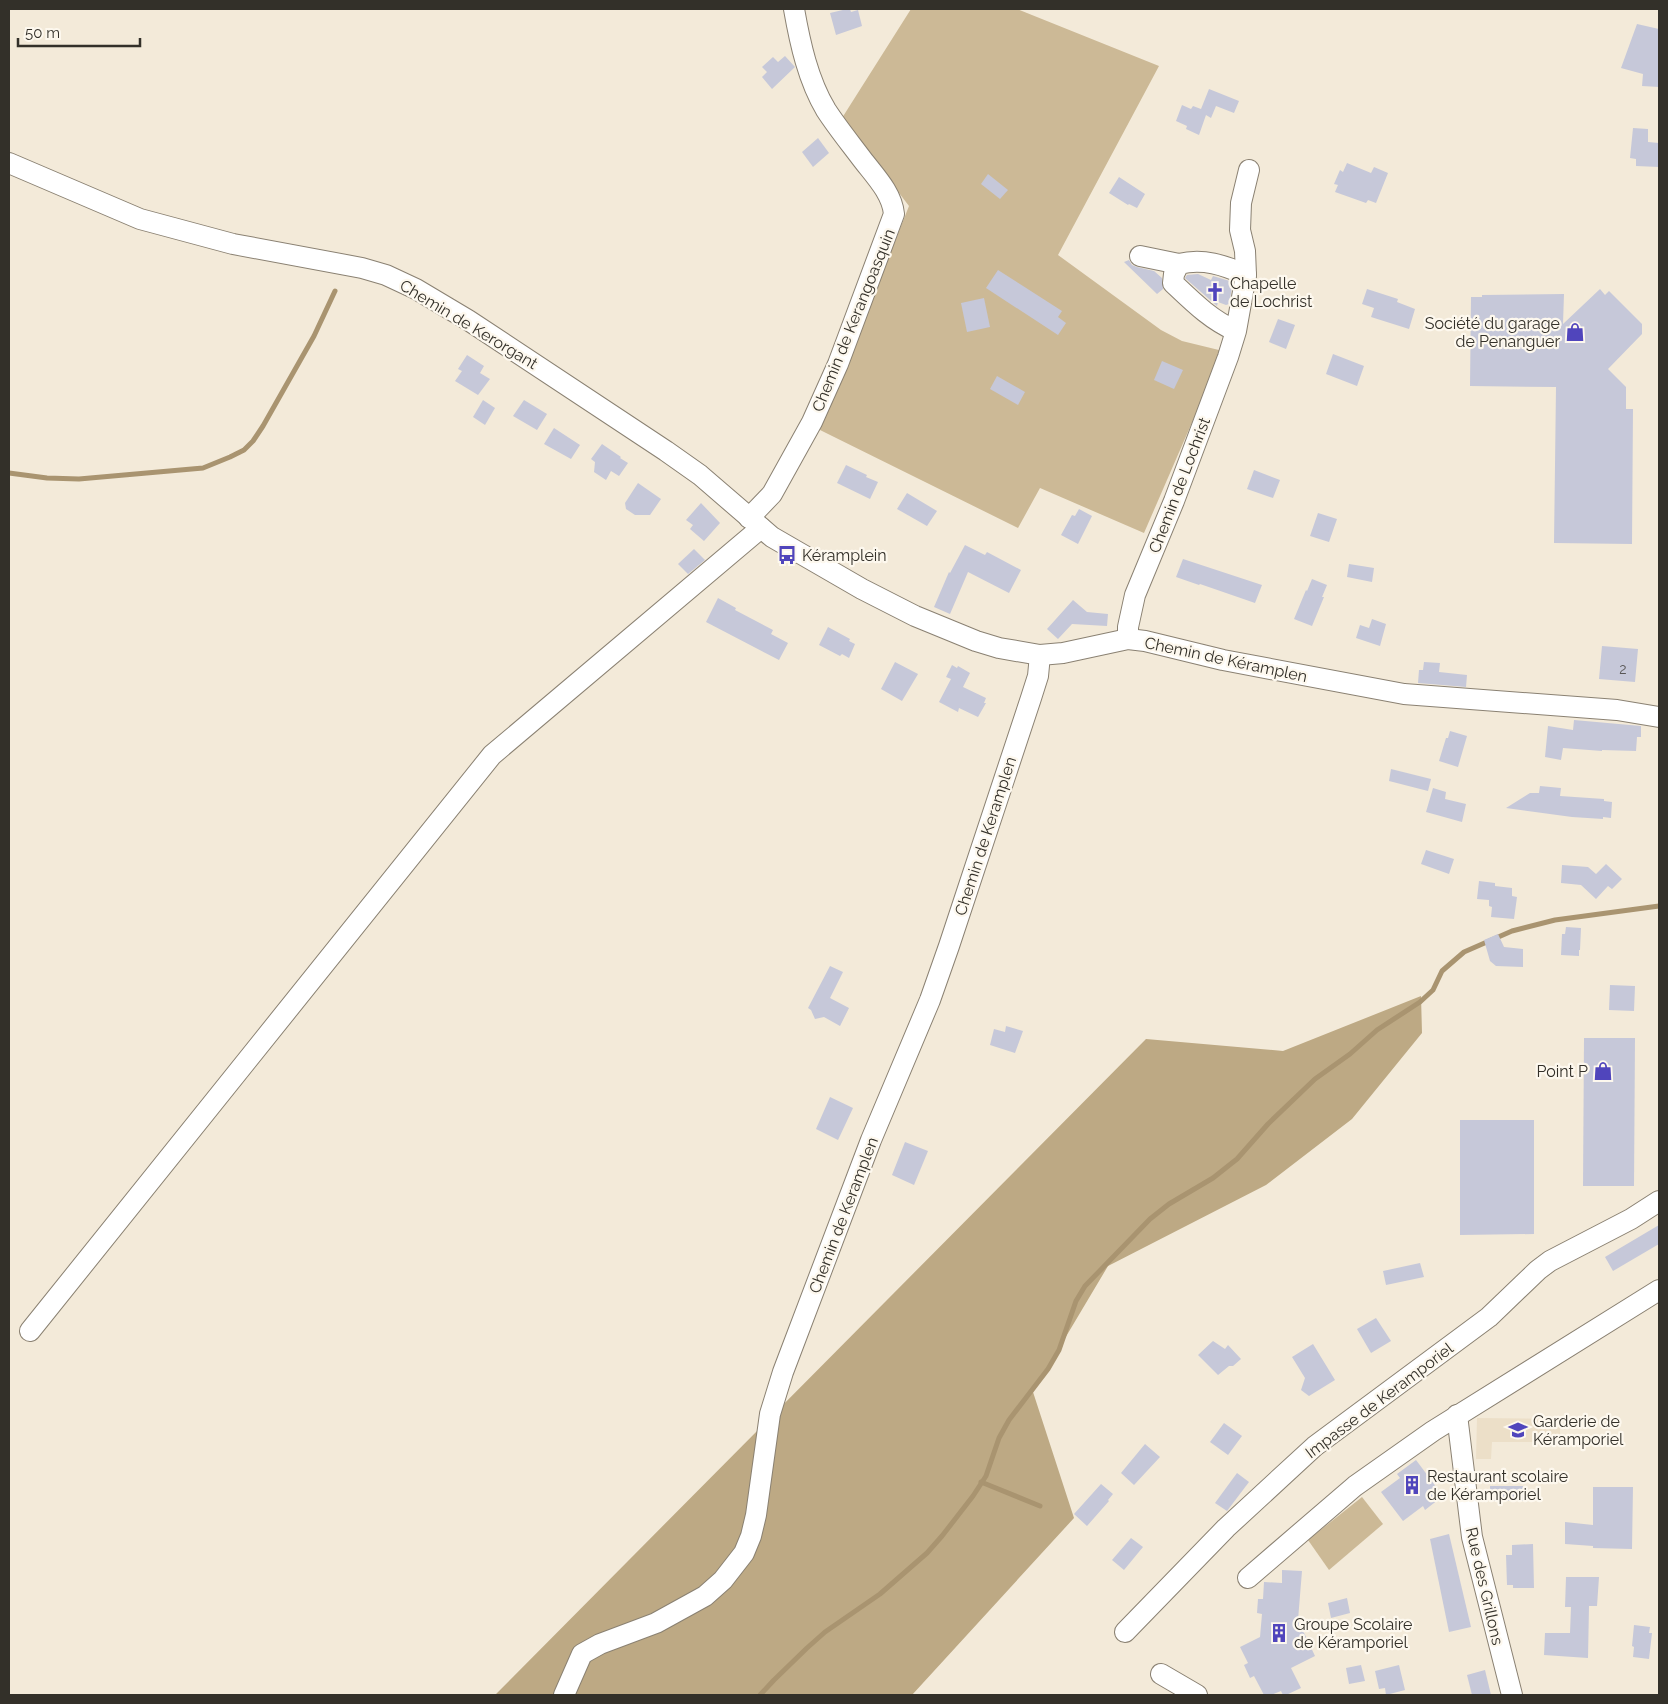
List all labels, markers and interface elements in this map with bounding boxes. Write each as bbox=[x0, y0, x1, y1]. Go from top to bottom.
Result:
scale bar bbox=[18, 15, 140, 47]
text: 50 m bbox=[25, 24, 60, 42]
street label: Chemin de Kerangoasquin bbox=[808, 226, 899, 414]
place label: Chapelle de Lochrist bbox=[1230, 274, 1313, 311]
street label: Chemin de Kerorgant bbox=[396, 276, 542, 373]
church icon: Chapelle de Lochrist bbox=[1204, 281, 1226, 303]
place label: Société du garage de Penanguer bbox=[1425, 314, 1560, 351]
shop icon: Société du garage de Penanguer bbox=[1564, 321, 1586, 343]
street label: Chemin de Lochrist bbox=[1145, 414, 1214, 556]
bus stop icon: Kéramplein bbox=[776, 544, 798, 566]
place label: Kéramplein bbox=[802, 546, 887, 565]
street label: Chemin de Kéramplen bbox=[1143, 633, 1309, 686]
house number: 2 bbox=[1619, 661, 1627, 677]
street label: Chemin de Keramplen bbox=[951, 754, 1020, 918]
shop icon: Point P bbox=[1592, 1060, 1614, 1082]
place label: Point P bbox=[1537, 1062, 1588, 1081]
street label: Chemin de Keramplen bbox=[805, 1134, 882, 1296]
street label: Impasse de Keramporiel bbox=[1302, 1338, 1457, 1462]
place label: Garderie de Kéramporiel bbox=[1533, 1412, 1624, 1449]
school or university icon: Garderie de Kéramporiel bbox=[1507, 1419, 1529, 1441]
place label: Restaurant scolaire de Kéramporiel bbox=[1427, 1467, 1568, 1504]
building icon: Restaurant scolaire de Kéramporiel bbox=[1401, 1474, 1423, 1496]
street label: Rue des Grillons bbox=[1462, 1525, 1507, 1647]
place label: Groupe Scolaire de Kéramporiel bbox=[1294, 1615, 1412, 1652]
building icon: Groupe Scolaire de Kéramporiel bbox=[1268, 1622, 1290, 1644]

